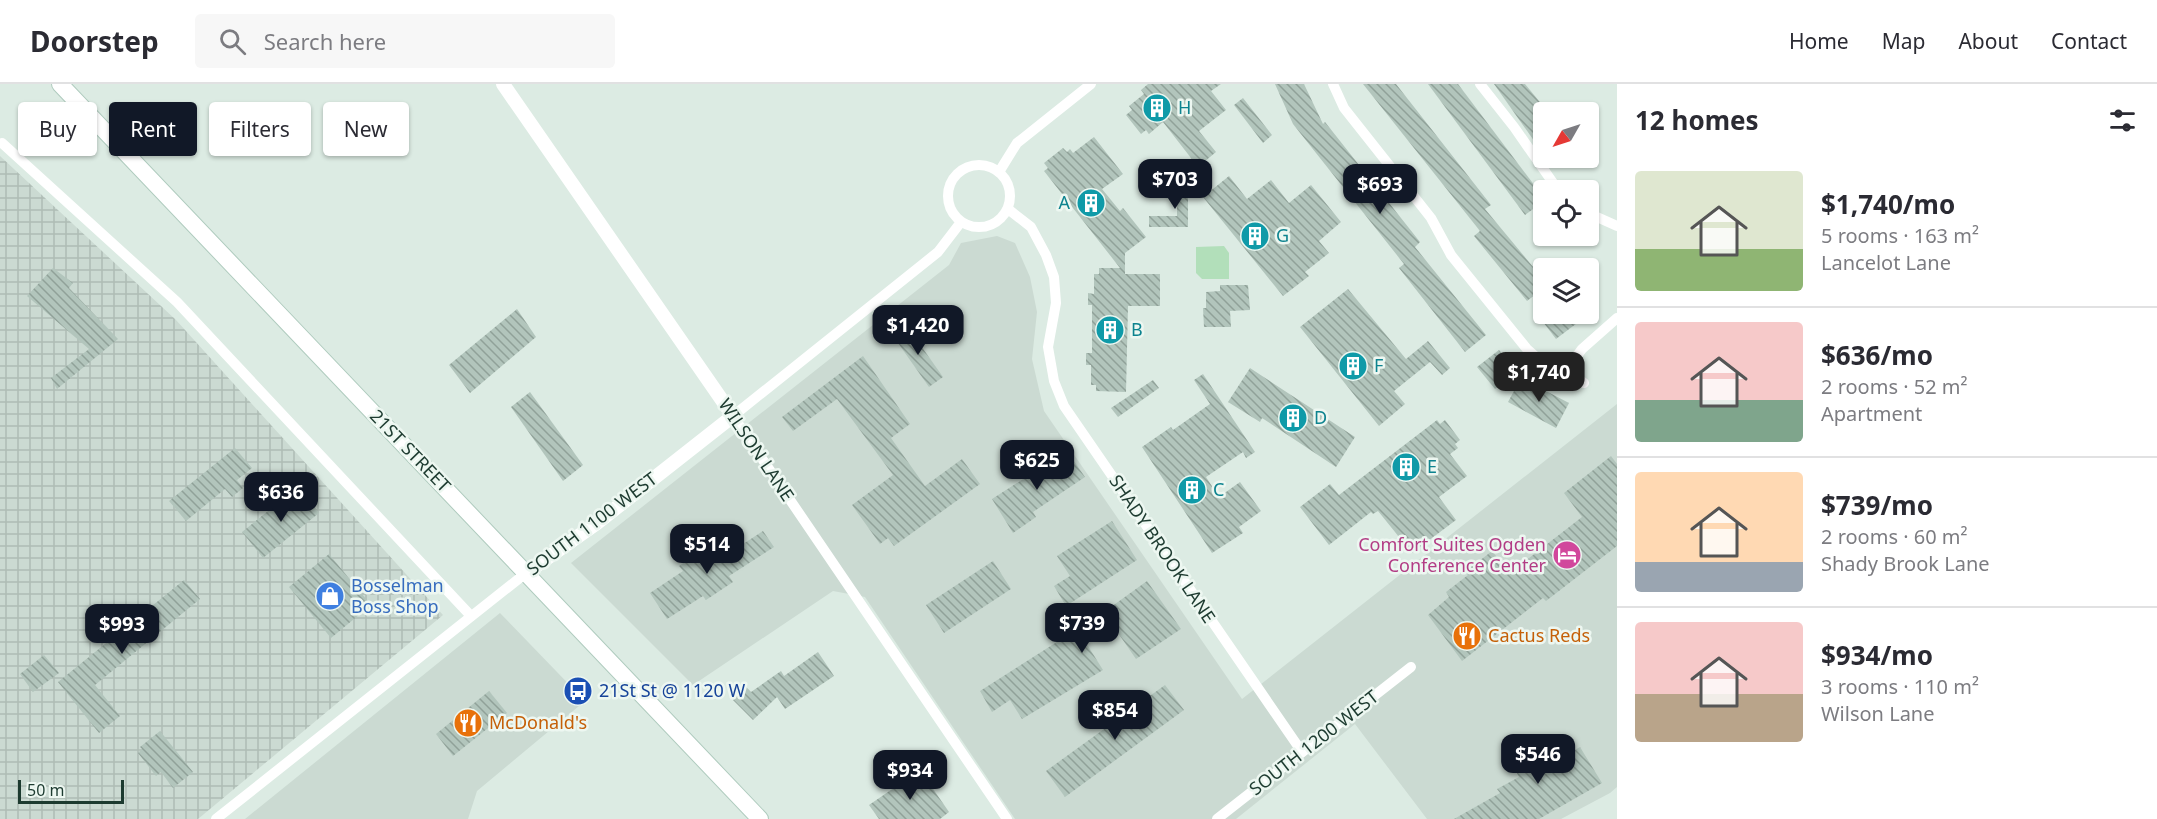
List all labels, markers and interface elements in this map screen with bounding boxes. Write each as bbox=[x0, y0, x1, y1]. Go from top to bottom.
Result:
search box bbox=[195, 14, 615, 68]
text: Doorstep bbox=[30, 22, 159, 60]
icon: search bbox=[216, 25, 249, 58]
text: Search here bbox=[264, 26, 386, 56]
text: Home bbox=[1789, 27, 1849, 55]
text: Map bbox=[1882, 27, 1925, 55]
text: About bbox=[1958, 27, 2018, 55]
text: Contact bbox=[2051, 27, 2127, 55]
building icon: H bbox=[1141, 92, 1173, 124]
place label: H bbox=[1178, 95, 1191, 119]
chip: Buy bbox=[18, 102, 97, 156]
chip: Rent bbox=[109, 102, 197, 156]
chip: Filters bbox=[209, 102, 311, 156]
chip: New bbox=[323, 102, 409, 156]
north arrow bbox=[1533, 102, 1599, 168]
map controls bbox=[1533, 102, 1599, 324]
text: 12 homes bbox=[1635, 102, 1759, 138]
icon: filters bbox=[2106, 104, 2139, 137]
pin: $703 bbox=[1139, 159, 1211, 210]
pin: $693 bbox=[1344, 164, 1416, 215]
text: $703 bbox=[1152, 165, 1198, 192]
text: $693 bbox=[1357, 170, 1403, 197]
button: locate bbox=[1533, 180, 1599, 246]
text: $1,740/mo bbox=[1821, 186, 1955, 222]
building icon: A bbox=[1075, 187, 1107, 219]
place label: A bbox=[1058, 190, 1070, 214]
icon: home bbox=[1683, 195, 1755, 267]
building icon: G bbox=[1239, 220, 1271, 252]
text: 5 rooms · 163 m² bbox=[1821, 222, 1979, 249]
place label: G bbox=[1276, 223, 1289, 247]
text: Lancelot Lane bbox=[1821, 249, 1951, 276]
button: layers bbox=[1533, 258, 1599, 324]
pin: $1,420 bbox=[869, 305, 967, 356]
text: $1,420 bbox=[887, 311, 949, 338]
building icon: B bbox=[1094, 314, 1126, 346]
place label: B bbox=[1131, 317, 1143, 341]
text: $636/mo bbox=[1821, 337, 1933, 373]
icon: home bbox=[1683, 346, 1755, 418]
building icon: F bbox=[1337, 350, 1369, 382]
pin: $1,740 bbox=[1490, 352, 1588, 403]
place label: F bbox=[1374, 353, 1383, 377]
text: $1,740 bbox=[1508, 358, 1570, 385]
text: 2 rooms · 52 m² bbox=[1821, 373, 1968, 400]
street label: WILSON LANE bbox=[714, 393, 800, 506]
text: Apartment bbox=[1821, 400, 1922, 427]
building icon: D bbox=[1277, 402, 1309, 434]
street label: 21ST STREET bbox=[365, 404, 456, 497]
place label: D bbox=[1314, 405, 1327, 429]
pin: $625 bbox=[1001, 440, 1073, 491]
text: $625 bbox=[1014, 446, 1060, 473]
building icon: E bbox=[1390, 451, 1422, 483]
place label: E bbox=[1427, 454, 1437, 478]
street label: SOUTH 1100 WEST bbox=[521, 466, 662, 580]
street label: SHADY BROOK LANE bbox=[1104, 470, 1221, 627]
pin: $636 bbox=[245, 472, 317, 523]
building icon: C bbox=[1176, 474, 1208, 506]
place label: C bbox=[1213, 477, 1224, 501]
text: $636 bbox=[258, 478, 304, 505]
text: $739/mo bbox=[1821, 487, 1933, 523]
icon: home bbox=[1683, 496, 1755, 568]
text: 2 rooms · 60 m² bbox=[1821, 523, 1968, 550]
pin: $514 bbox=[671, 524, 743, 575]
text: $514 bbox=[684, 530, 730, 557]
place label: Comfort Suites Ogden Conference Center bbox=[1358, 532, 1547, 577]
hotel icon: Comfort Suites Ogden Conference Center bbox=[1551, 539, 1583, 571]
text: Shady Brook Lane bbox=[1821, 550, 1990, 577]
place label: Bosselman Boss Shop bbox=[351, 573, 444, 618]
shop icon: Bosselman Boss Shop bbox=[314, 580, 346, 612]
pin: $739 bbox=[1046, 603, 1118, 654]
pin: $993 bbox=[86, 604, 158, 655]
text: $739 bbox=[1059, 609, 1105, 636]
text: $993 bbox=[99, 610, 145, 637]
restaurant icon: Cactus Reds bbox=[1451, 620, 1483, 652]
place label: Cactus Reds bbox=[1488, 623, 1590, 647]
text: $934/mo bbox=[1821, 637, 1933, 673]
icon: home bbox=[1683, 646, 1755, 718]
text: 3 rooms · 110 m² bbox=[1821, 673, 1979, 700]
bus stop icon: 21St St @ 1120 W bbox=[562, 675, 594, 707]
place label: 21St St @ 1120 W bbox=[599, 678, 745, 702]
street label: SOUTH 1200 WEST bbox=[1244, 684, 1383, 800]
pin: $854 bbox=[1079, 690, 1151, 741]
text: $854 bbox=[1092, 696, 1138, 723]
text: Wilson Lane bbox=[1821, 700, 1935, 727]
restaurant icon: McDonald's bbox=[452, 707, 484, 739]
place label: McDonald's bbox=[489, 710, 587, 734]
pin: $546 bbox=[1502, 734, 1574, 785]
text: $546 bbox=[1515, 740, 1561, 767]
pin: $934 bbox=[874, 750, 946, 801]
text: $934 bbox=[887, 756, 933, 783]
scale bar bbox=[18, 777, 124, 804]
text: 50 m bbox=[27, 779, 64, 801]

